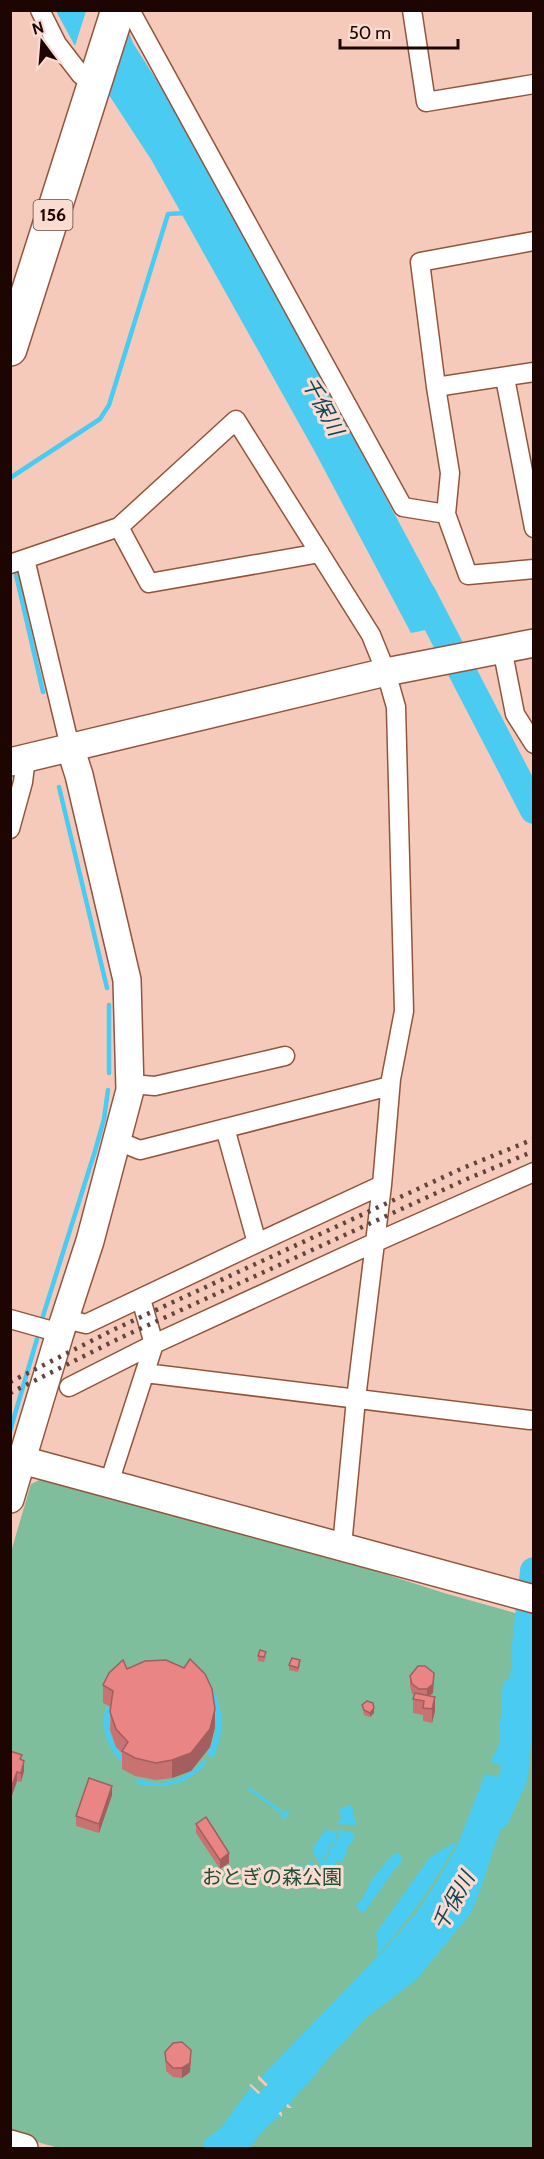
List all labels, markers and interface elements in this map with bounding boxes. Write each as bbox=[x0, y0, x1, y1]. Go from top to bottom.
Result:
north arrow bbox=[12, 12, 72, 72]
scale bar bbox=[340, 12, 458, 50]
text: N bbox=[30, 17, 46, 39]
text: 50 m bbox=[349, 22, 391, 44]
road number: 156 bbox=[34, 200, 72, 230]
water label: 千保川 bbox=[297, 372, 350, 441]
park label: おとぎの森公園 bbox=[202, 1865, 342, 1889]
water label: 千保川 bbox=[427, 1866, 480, 1935]

